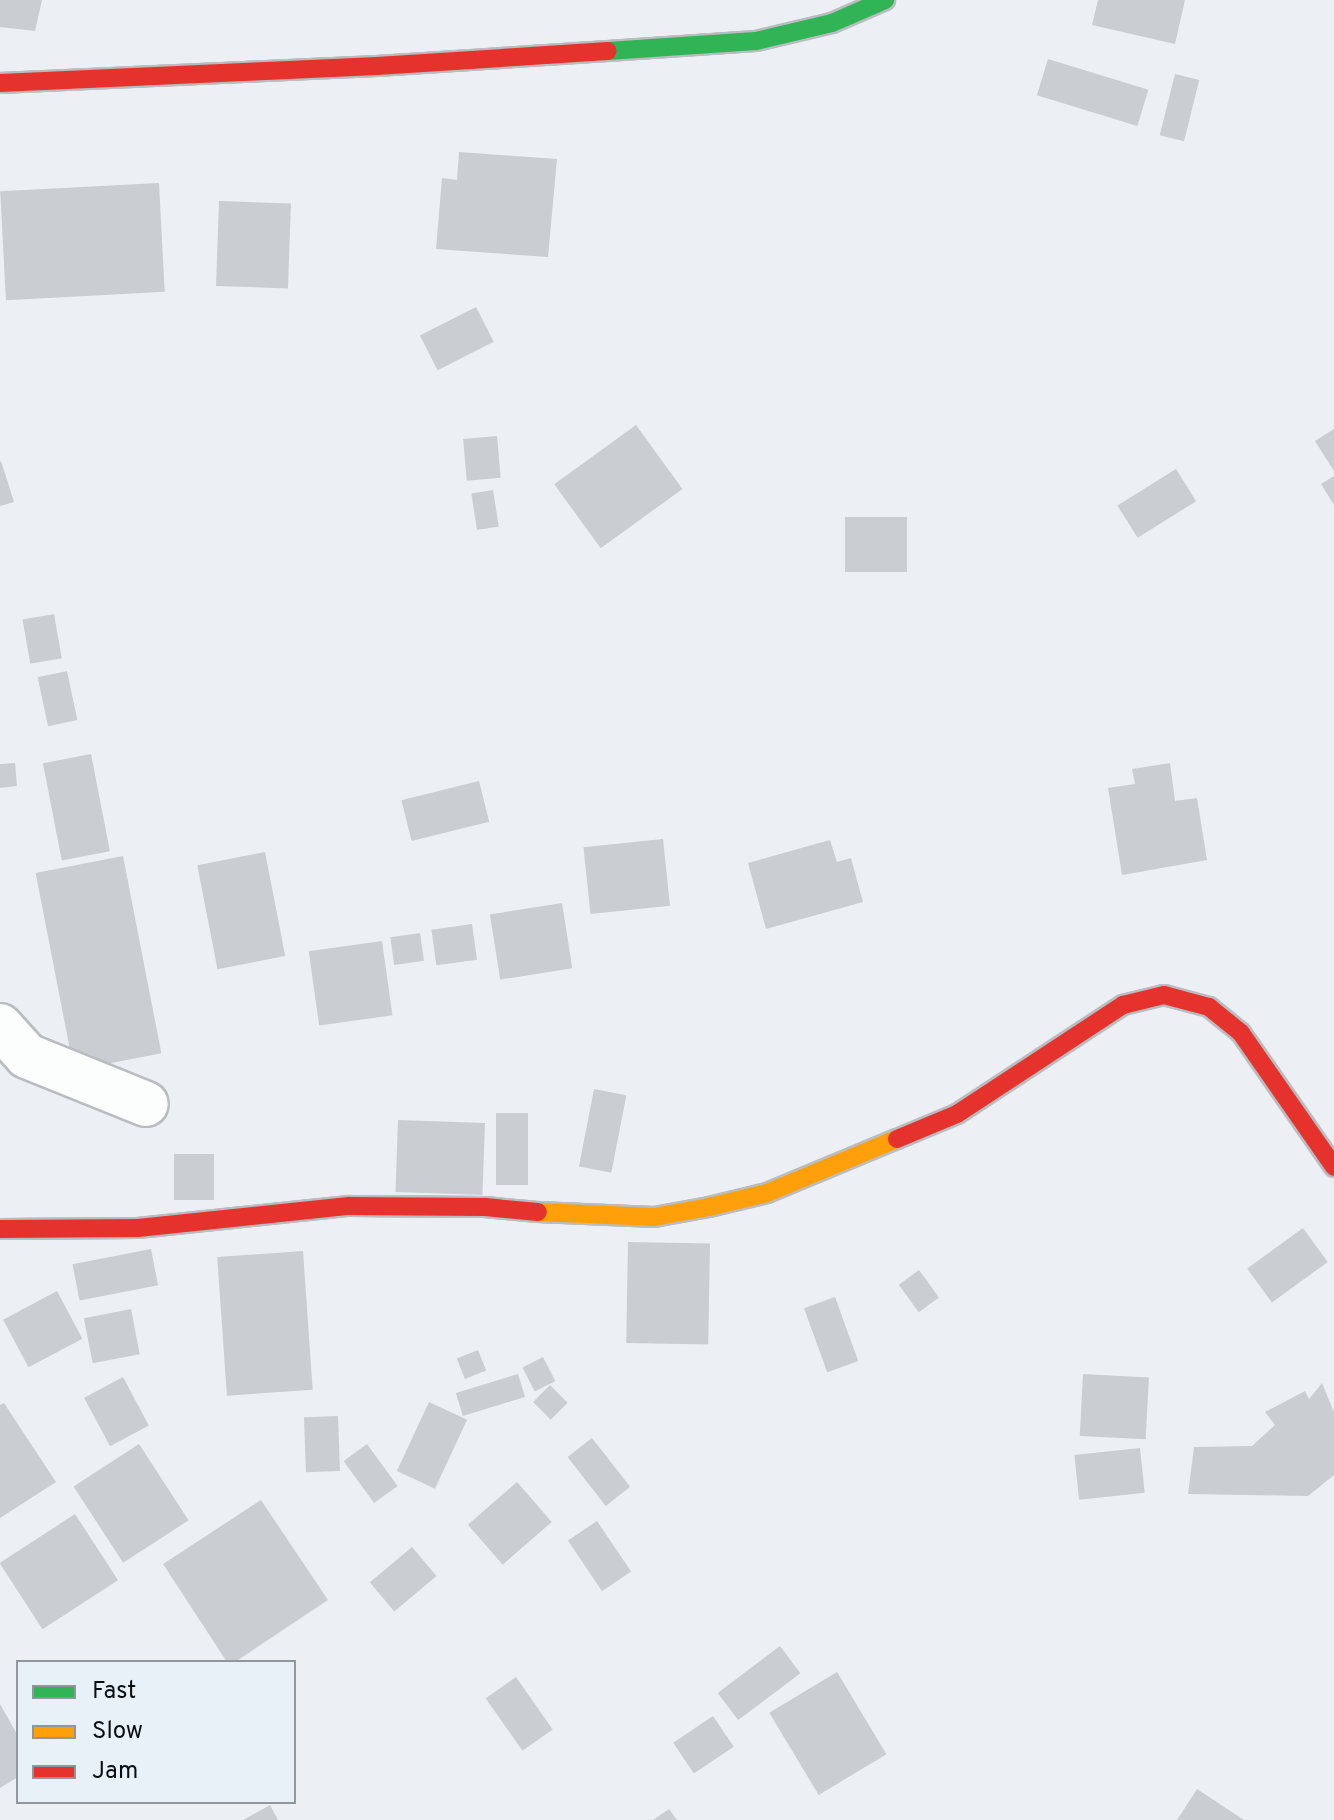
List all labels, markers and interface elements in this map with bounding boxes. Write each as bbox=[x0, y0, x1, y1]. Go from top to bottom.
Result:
legend bbox=[16, 1660, 296, 1804]
text: Fast bbox=[92, 1677, 136, 1707]
text: Slow bbox=[92, 1717, 143, 1747]
text: Jam bbox=[92, 1757, 138, 1787]

